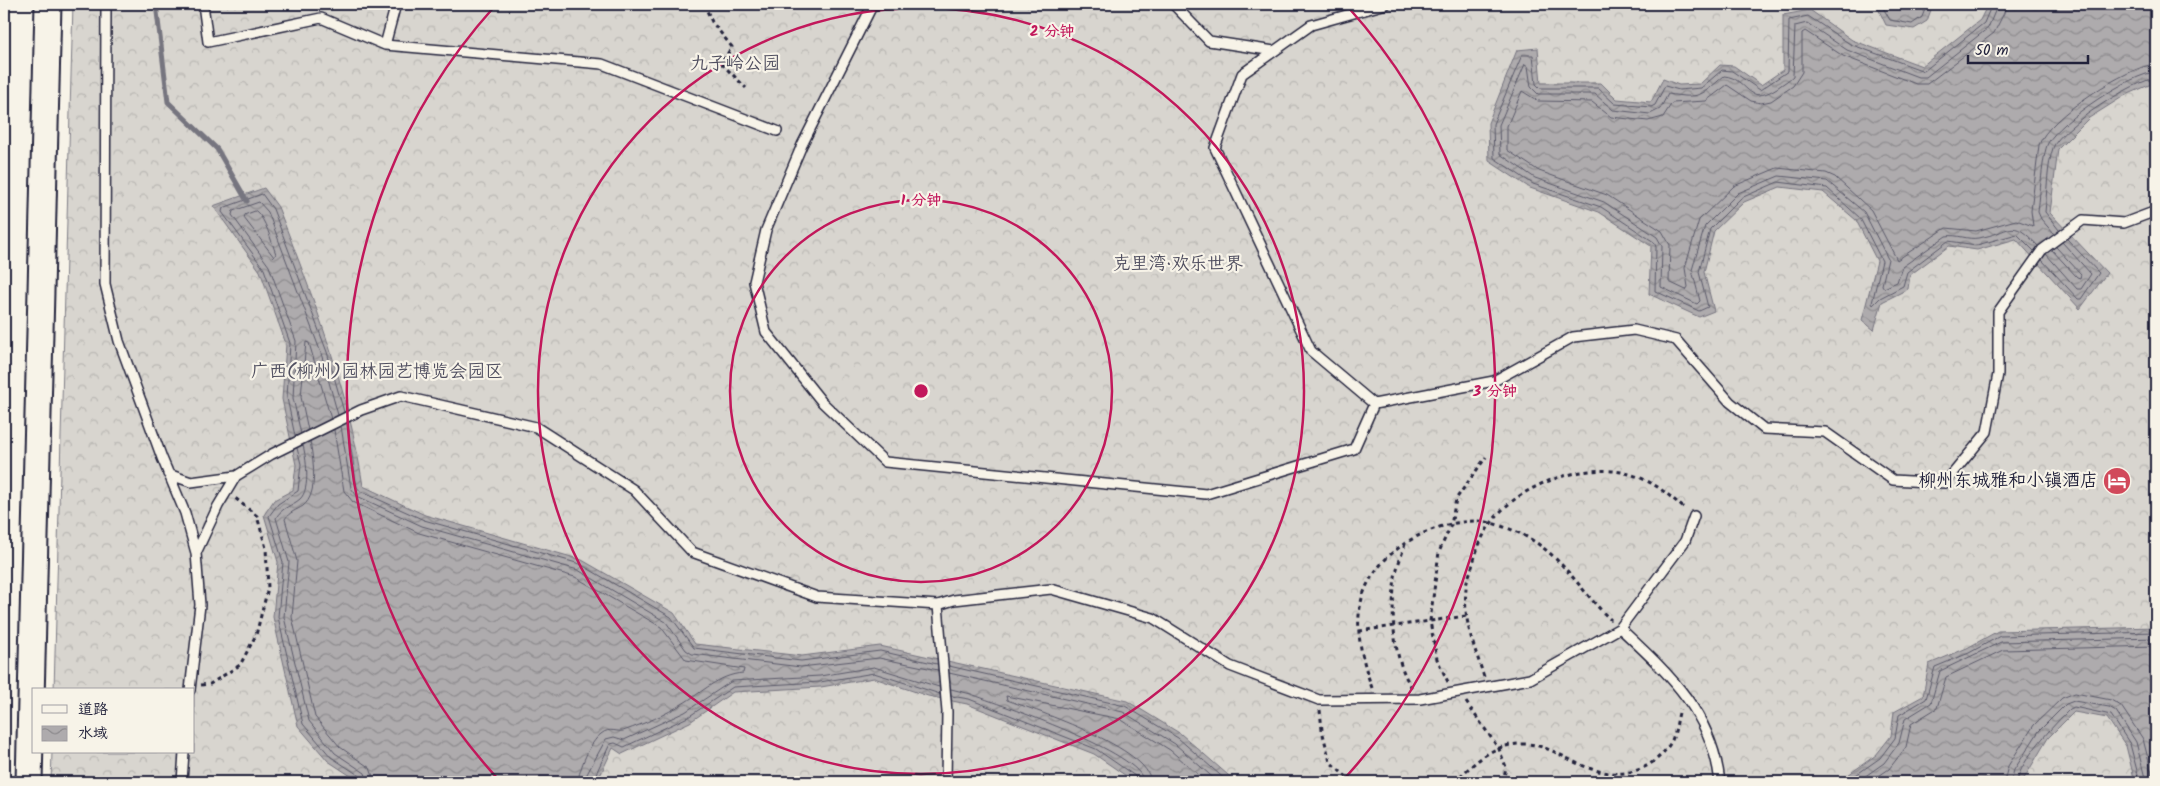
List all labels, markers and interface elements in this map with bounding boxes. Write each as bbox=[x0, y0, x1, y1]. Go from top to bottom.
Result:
text: 2 分钟 bbox=[1030, 20, 1074, 44]
scale bar bbox=[1968, 32, 2088, 64]
text: 50 m bbox=[1975, 39, 2009, 63]
park label: 九子岭公园 bbox=[690, 50, 780, 79]
text: 1 分钟 bbox=[901, 189, 941, 213]
park label: 克里湾·欢乐世界 bbox=[1113, 250, 1243, 279]
park label: 广西(柳州)园林园艺博览会园区 bbox=[251, 358, 503, 387]
text: 3 分钟 bbox=[1472, 380, 1517, 404]
centre of rings bbox=[912, 382, 930, 400]
hotel icon: 柳州东城雅和小镇酒店 bbox=[2102, 466, 2132, 496]
place label: 柳州东城雅和小镇酒店 bbox=[1918, 467, 2098, 496]
legend bbox=[32, 688, 195, 754]
text: 道路 bbox=[78, 698, 108, 722]
text: 水域 bbox=[78, 722, 108, 746]

